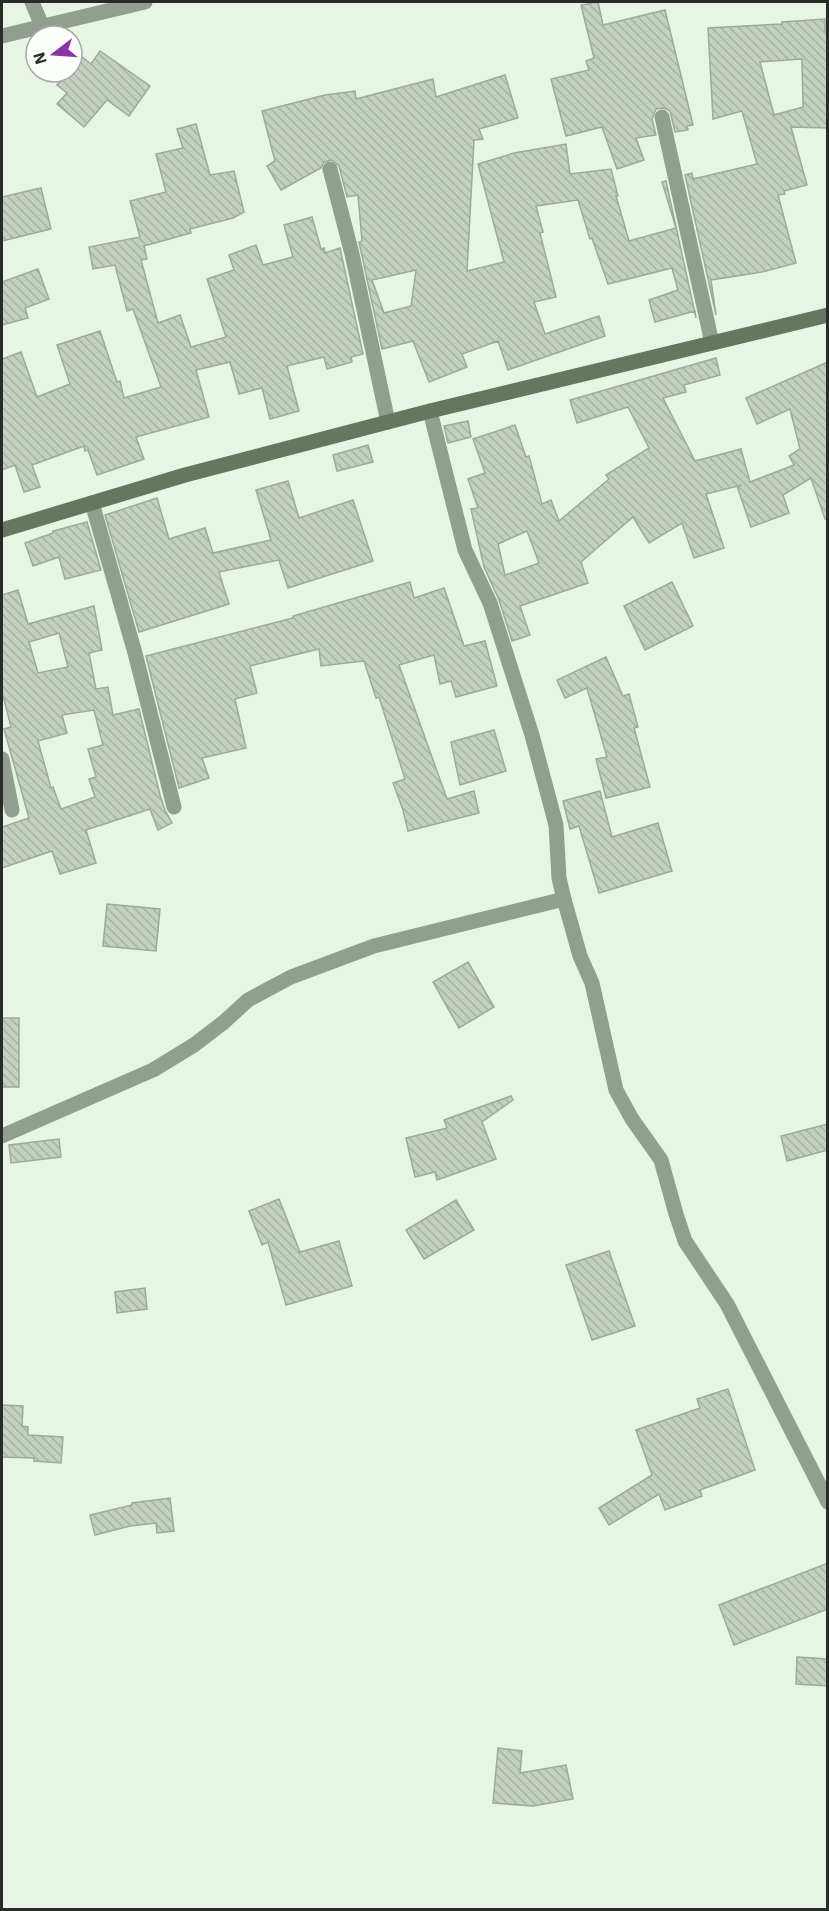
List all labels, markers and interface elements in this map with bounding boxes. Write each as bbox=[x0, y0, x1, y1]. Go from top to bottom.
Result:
north arrow bbox=[24, 24, 84, 84]
text: N bbox=[28, 50, 51, 67]

